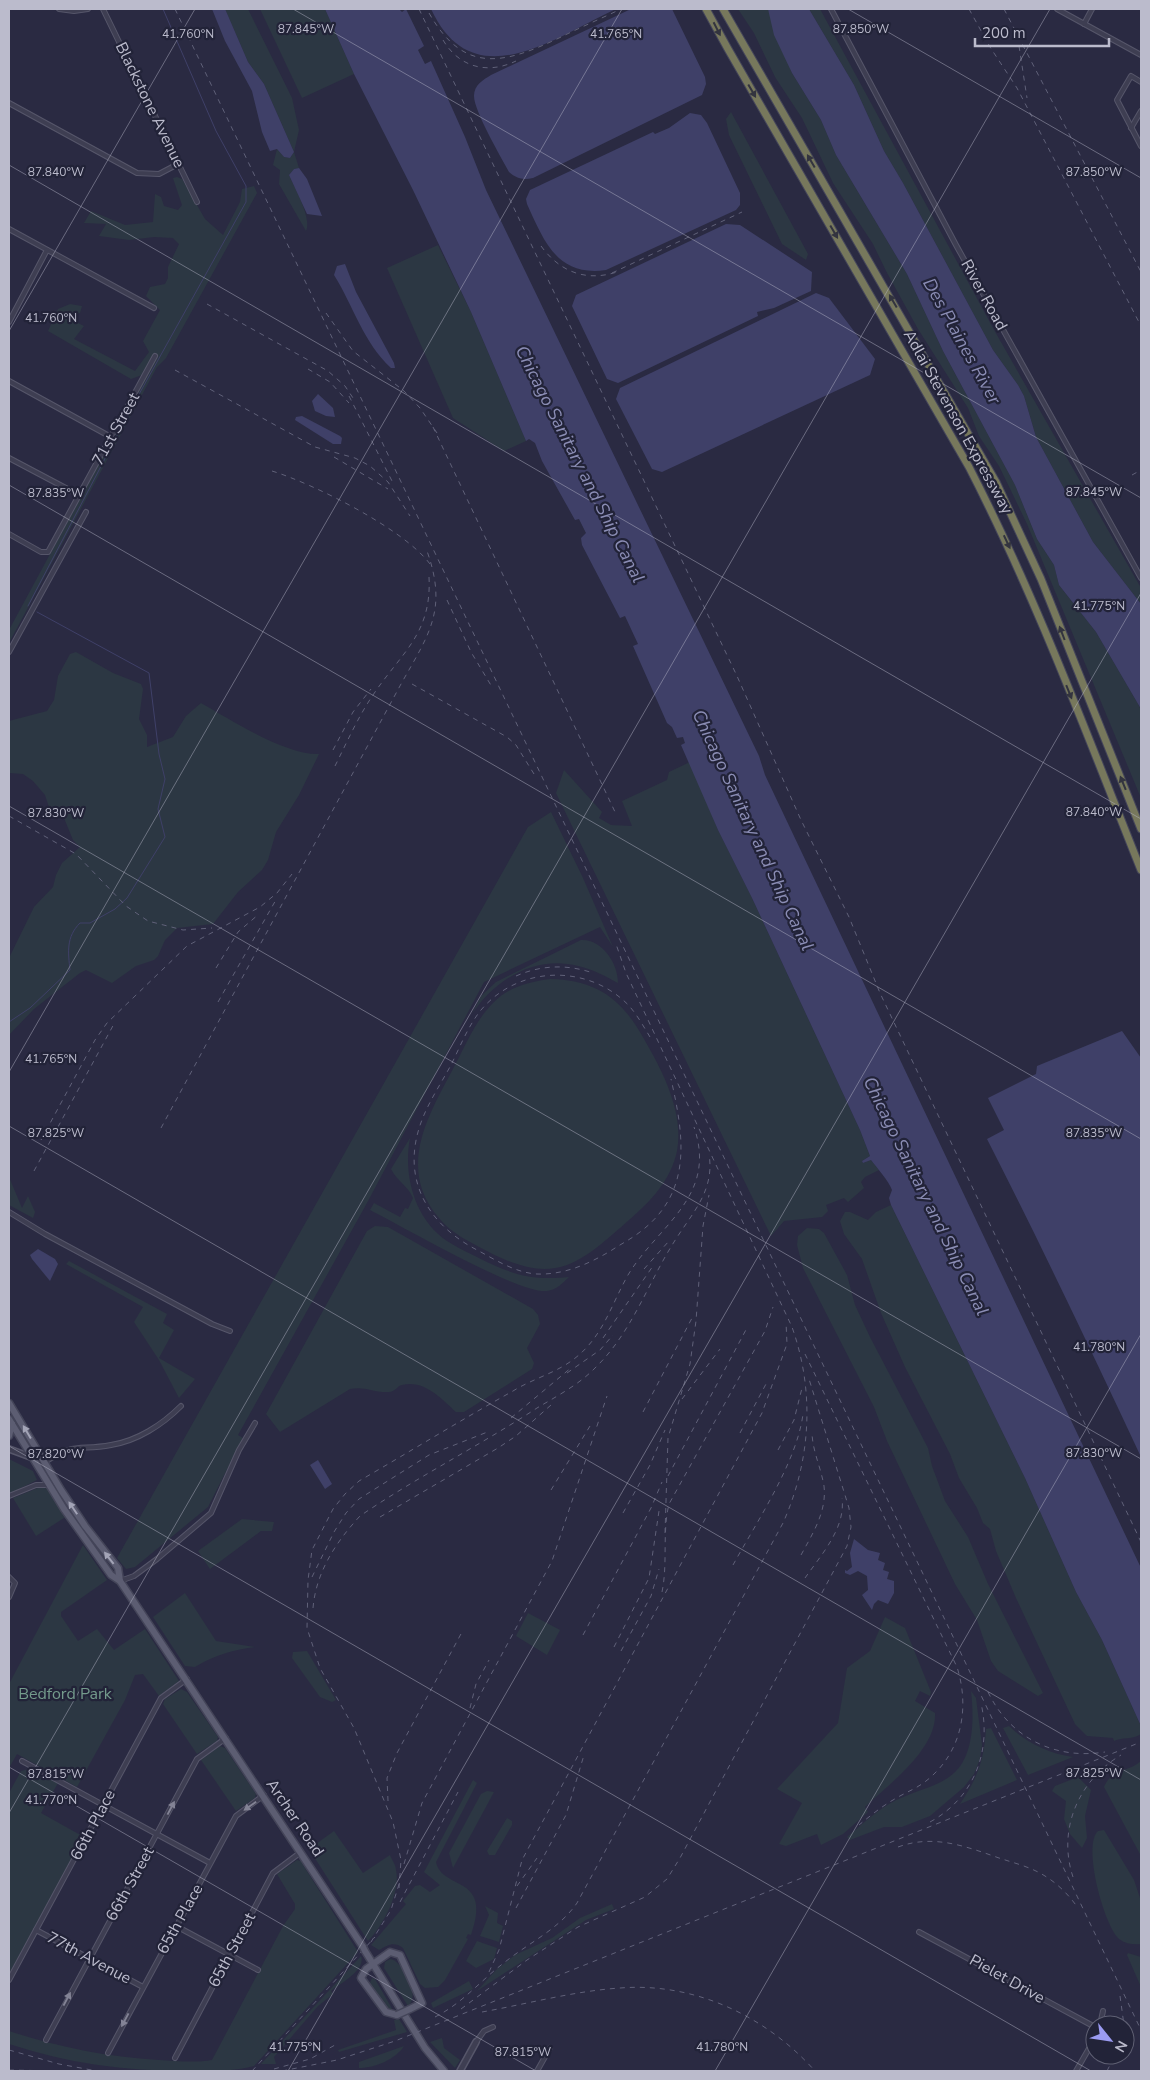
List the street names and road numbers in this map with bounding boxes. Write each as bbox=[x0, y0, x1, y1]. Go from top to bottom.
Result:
street label: Blackstone Avenue bbox=[110, 38, 190, 172]
street label: River Road bbox=[955, 256, 1013, 334]
street label: Adlai Stevenson Expressway bbox=[898, 326, 1018, 519]
street label: 71st Street bbox=[87, 388, 145, 469]
street label: Archer Road bbox=[261, 1775, 329, 1861]
street label: 66th Place bbox=[65, 1786, 121, 1864]
street label: 66th Street bbox=[101, 1843, 160, 1925]
street label: 65th Place bbox=[152, 1880, 208, 1958]
street label: 65th Street bbox=[203, 1908, 261, 1991]
street label: 77th Avenue bbox=[43, 1927, 135, 1989]
street label: Pielet Drive bbox=[965, 1949, 1049, 2009]

